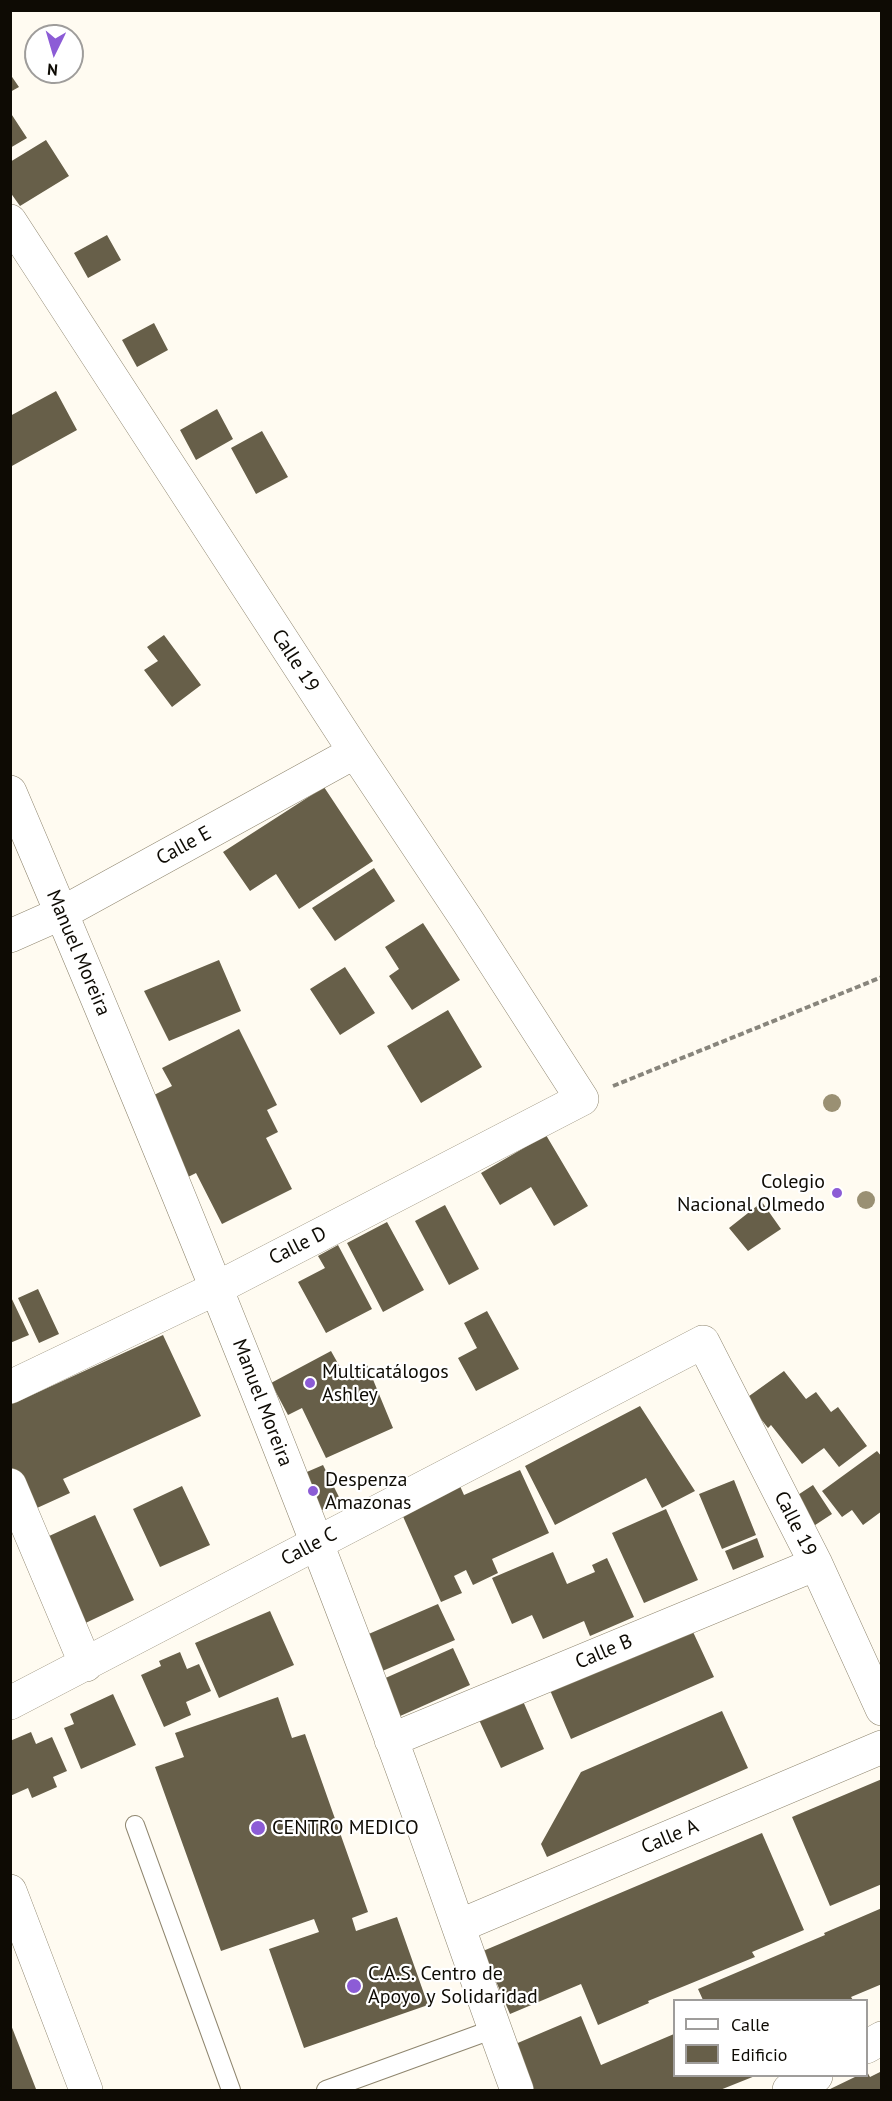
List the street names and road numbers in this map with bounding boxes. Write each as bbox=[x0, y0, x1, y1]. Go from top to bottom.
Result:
street label: Calle 19 bbox=[266, 625, 324, 697]
street label: Calle E bbox=[152, 821, 216, 871]
street label: Manuel Moreira bbox=[41, 886, 115, 1020]
street label: Calle D bbox=[265, 1221, 331, 1271]
street label: Manuel Moreira bbox=[227, 1336, 297, 1470]
street label: Calle 19 bbox=[768, 1487, 822, 1561]
street label: Calle C bbox=[277, 1522, 341, 1572]
street label: Calle B bbox=[572, 1629, 636, 1675]
street label: Calle A bbox=[638, 1814, 702, 1860]

